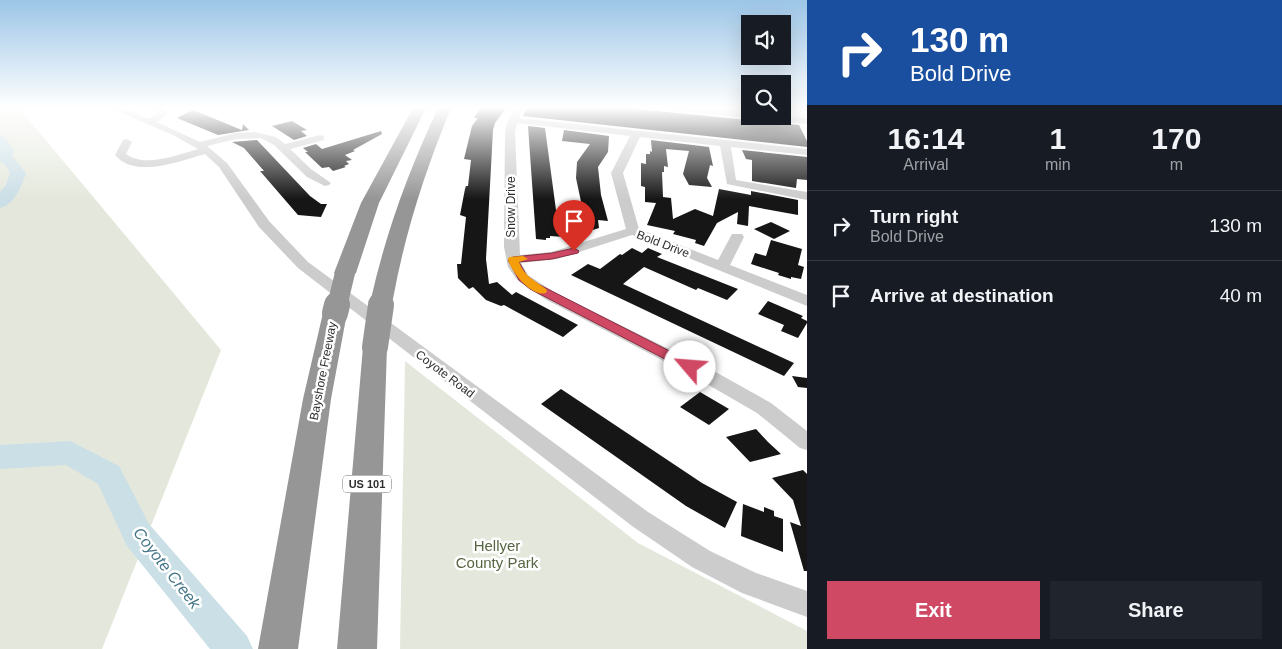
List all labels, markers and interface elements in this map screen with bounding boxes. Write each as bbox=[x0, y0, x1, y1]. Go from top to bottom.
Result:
map controls bbox=[741, 15, 791, 125]
button: sound bbox=[741, 15, 791, 65]
icon: right bbox=[827, 20, 892, 85]
text: 130 m bbox=[910, 20, 1009, 59]
text: Bold Drive bbox=[910, 61, 1011, 86]
button: search bbox=[741, 75, 791, 125]
text: 16:14 bbox=[888, 122, 964, 155]
text: 1 bbox=[1049, 122, 1066, 155]
text: 170 bbox=[1151, 122, 1201, 155]
text: Arrival bbox=[903, 156, 949, 173]
text: min bbox=[1045, 156, 1071, 173]
text: m bbox=[1170, 156, 1183, 173]
street label: Snow Drive bbox=[504, 176, 518, 238]
pin bbox=[553, 200, 595, 251]
text: Turn right bbox=[870, 206, 958, 227]
icon: arrive bbox=[560, 207, 588, 235]
icon: right bbox=[827, 212, 855, 240]
text: 130 m bbox=[1209, 215, 1262, 236]
street label: Bold Drive bbox=[635, 228, 692, 261]
text: Bold Drive bbox=[870, 228, 944, 245]
icon: arrive bbox=[827, 282, 855, 310]
text: Arrive at destination bbox=[870, 285, 1054, 306]
text: 40 m bbox=[1220, 285, 1262, 306]
street label: Bayshore Freeway bbox=[307, 321, 339, 421]
position arrow bbox=[663, 340, 715, 392]
street label: Coyote Road bbox=[413, 347, 477, 401]
road number: US 101 bbox=[343, 476, 391, 492]
water label: Coyote Creek bbox=[130, 524, 204, 613]
park label: Hellyer County Park bbox=[456, 537, 539, 571]
button: Exit bbox=[827, 581, 1040, 639]
button: Share bbox=[1050, 581, 1262, 639]

